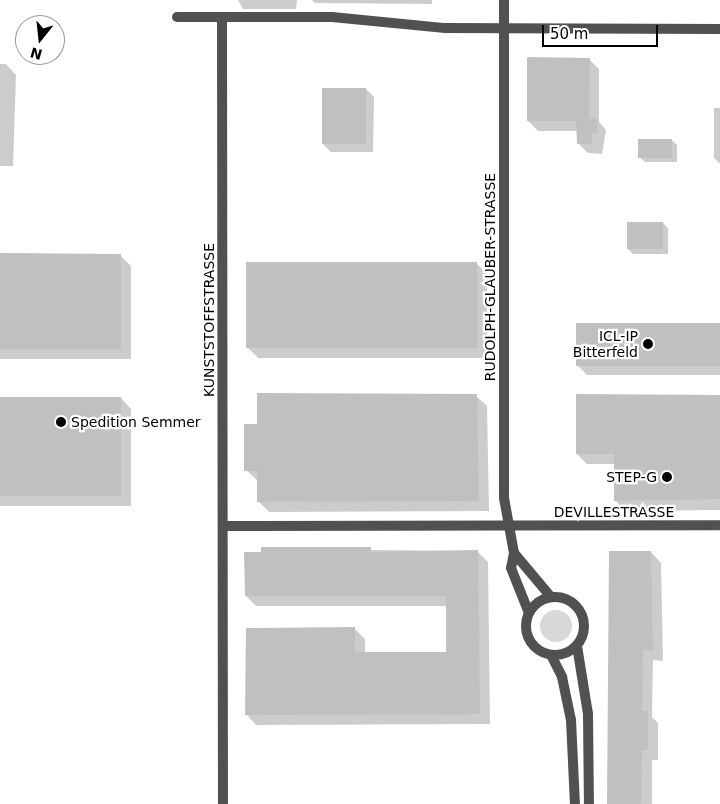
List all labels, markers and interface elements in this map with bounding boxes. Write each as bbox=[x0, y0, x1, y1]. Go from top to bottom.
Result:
north arrow bbox=[15, 15, 65, 65]
scale bar bbox=[545, 15, 661, 47]
text: 50 m bbox=[550, 25, 588, 43]
text: N bbox=[28, 44, 44, 63]
street label: RUDOLPH-GLAUBER-STRASSE bbox=[482, 173, 498, 381]
street label: KUNSTSTOFFSTRASSE bbox=[201, 243, 217, 397]
place label: ICL-IP Bitterfeld bbox=[573, 328, 638, 361]
marker: ICL-IP Bitterfeld bbox=[642, 338, 654, 350]
place label: Spedition Semmer bbox=[71, 414, 201, 430]
marker: Spedition Semmer bbox=[55, 416, 67, 428]
place label: STEP-G bbox=[606, 469, 657, 485]
marker: STEP-G bbox=[661, 471, 673, 483]
street label: DEVILLESTRASSE bbox=[554, 504, 674, 520]

